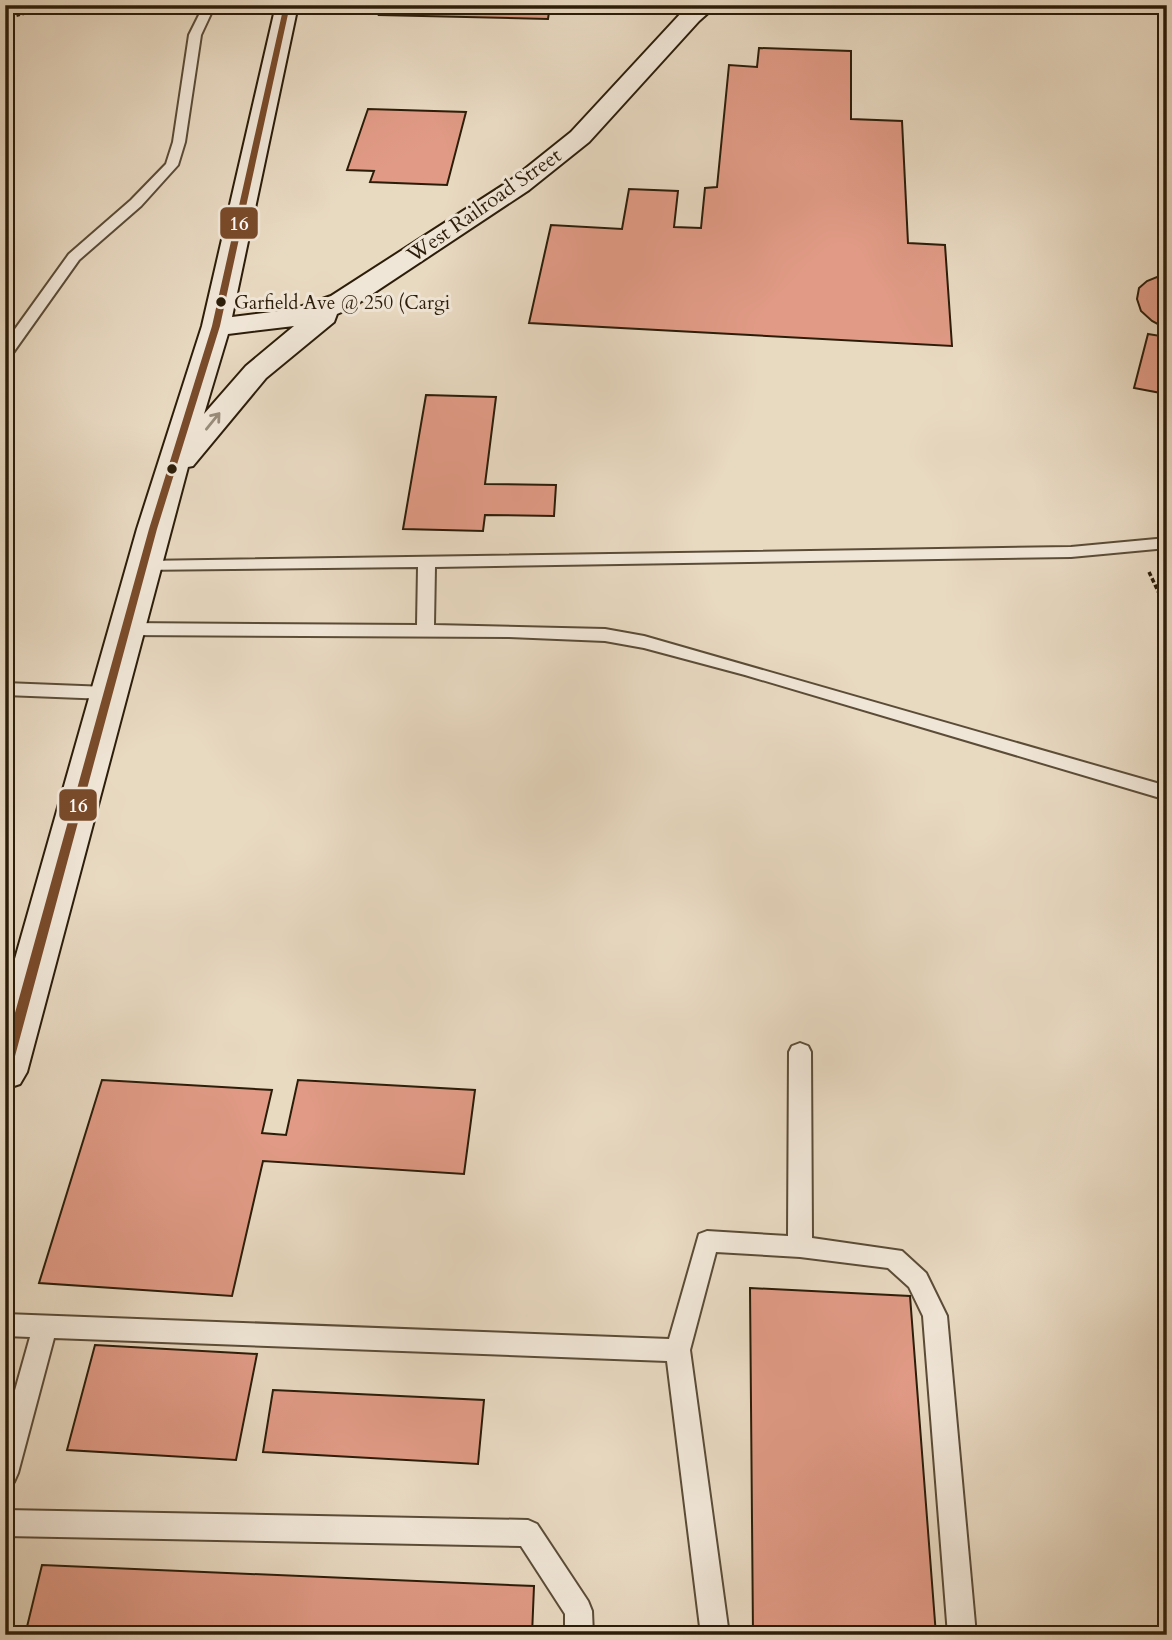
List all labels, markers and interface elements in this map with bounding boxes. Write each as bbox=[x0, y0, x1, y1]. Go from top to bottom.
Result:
street label: West Railroad Street bbox=[400, 141, 568, 270]
line badge: 16 bbox=[219, 206, 259, 240]
text: 16 bbox=[229, 211, 249, 237]
place label: Garfield Ave @ 250 (Cargi bbox=[234, 290, 450, 316]
marker: Garfield Ave @ 250 (Cargi bbox=[214, 295, 228, 309]
one-way arrow bbox=[205, 412, 220, 430]
unlabelled marker bbox=[165, 462, 179, 476]
line badge: 16 bbox=[58, 788, 98, 822]
text: 16 bbox=[68, 793, 88, 819]

